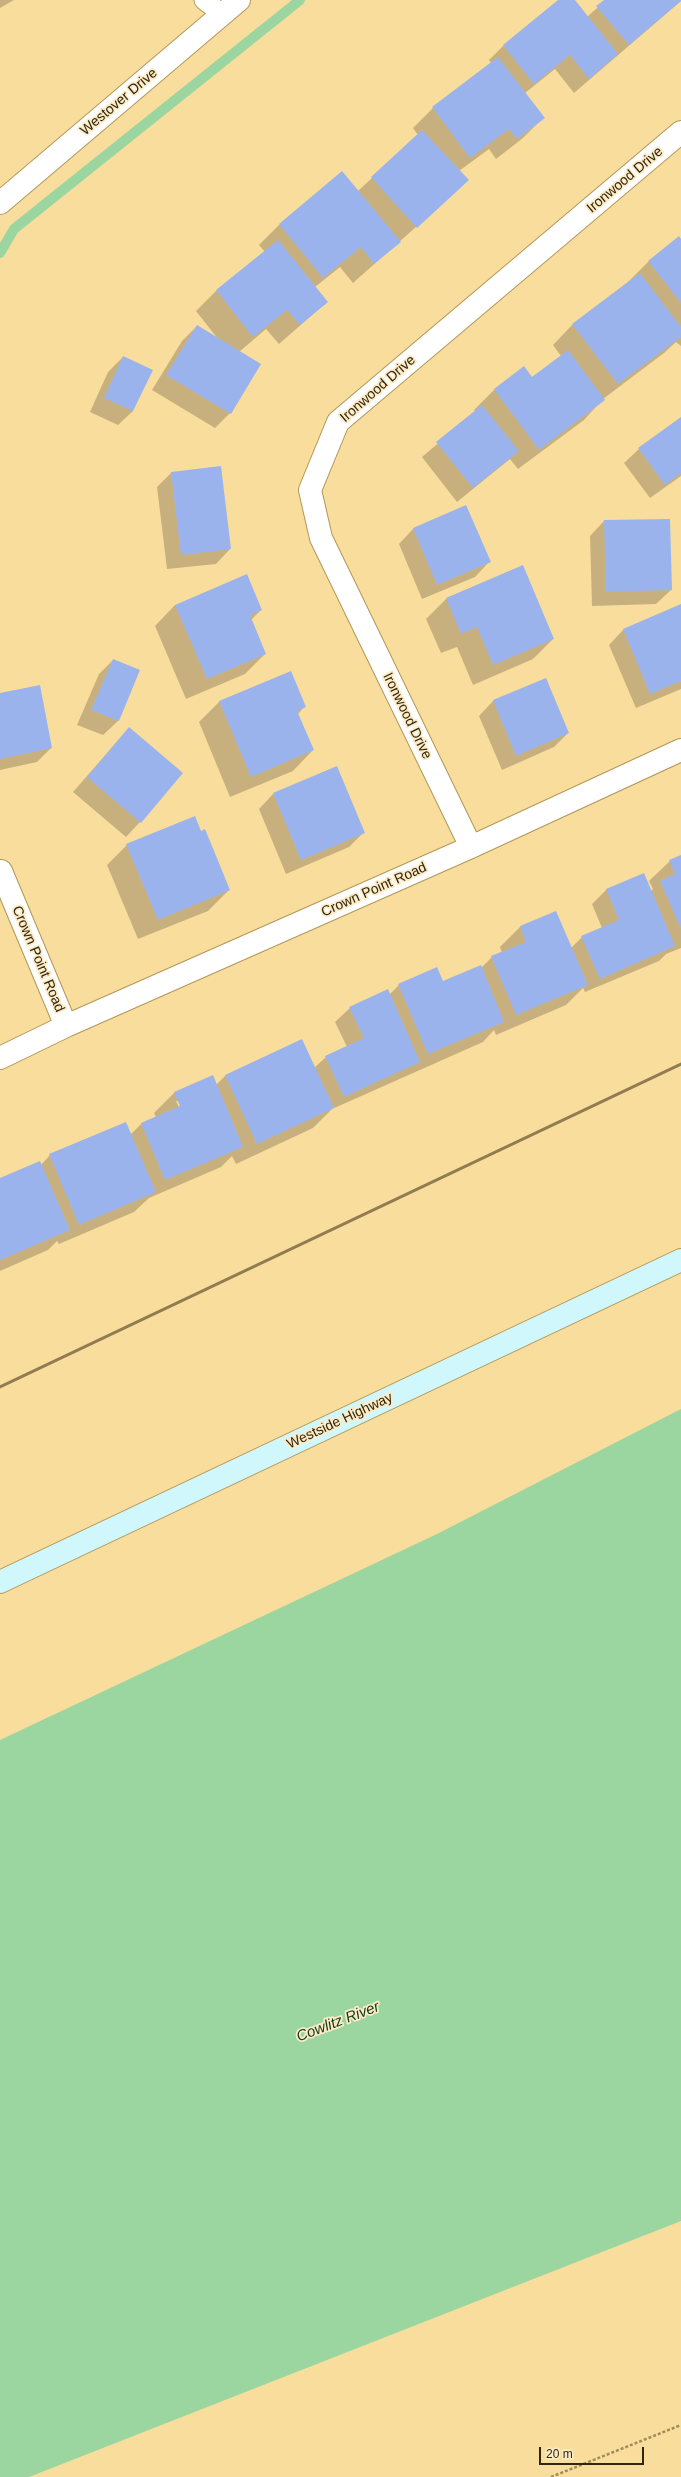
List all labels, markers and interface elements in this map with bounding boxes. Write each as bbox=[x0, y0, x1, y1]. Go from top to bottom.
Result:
street label: Westover Drive bbox=[77, 65, 161, 139]
street label: Ironwood Drive bbox=[584, 143, 666, 217]
street label: Ironwood Drive bbox=[337, 352, 419, 426]
street label: Ironwood Drive bbox=[379, 670, 435, 762]
street label: Crown Point Road bbox=[319, 859, 429, 921]
street label: Crown Point Road bbox=[8, 903, 68, 1015]
street label: Westside Highway bbox=[284, 1389, 396, 1453]
water label: Cowlitz River bbox=[294, 1998, 382, 2046]
scale bar bbox=[541, 2439, 646, 2465]
text: 20 m bbox=[546, 2447, 573, 2461]

